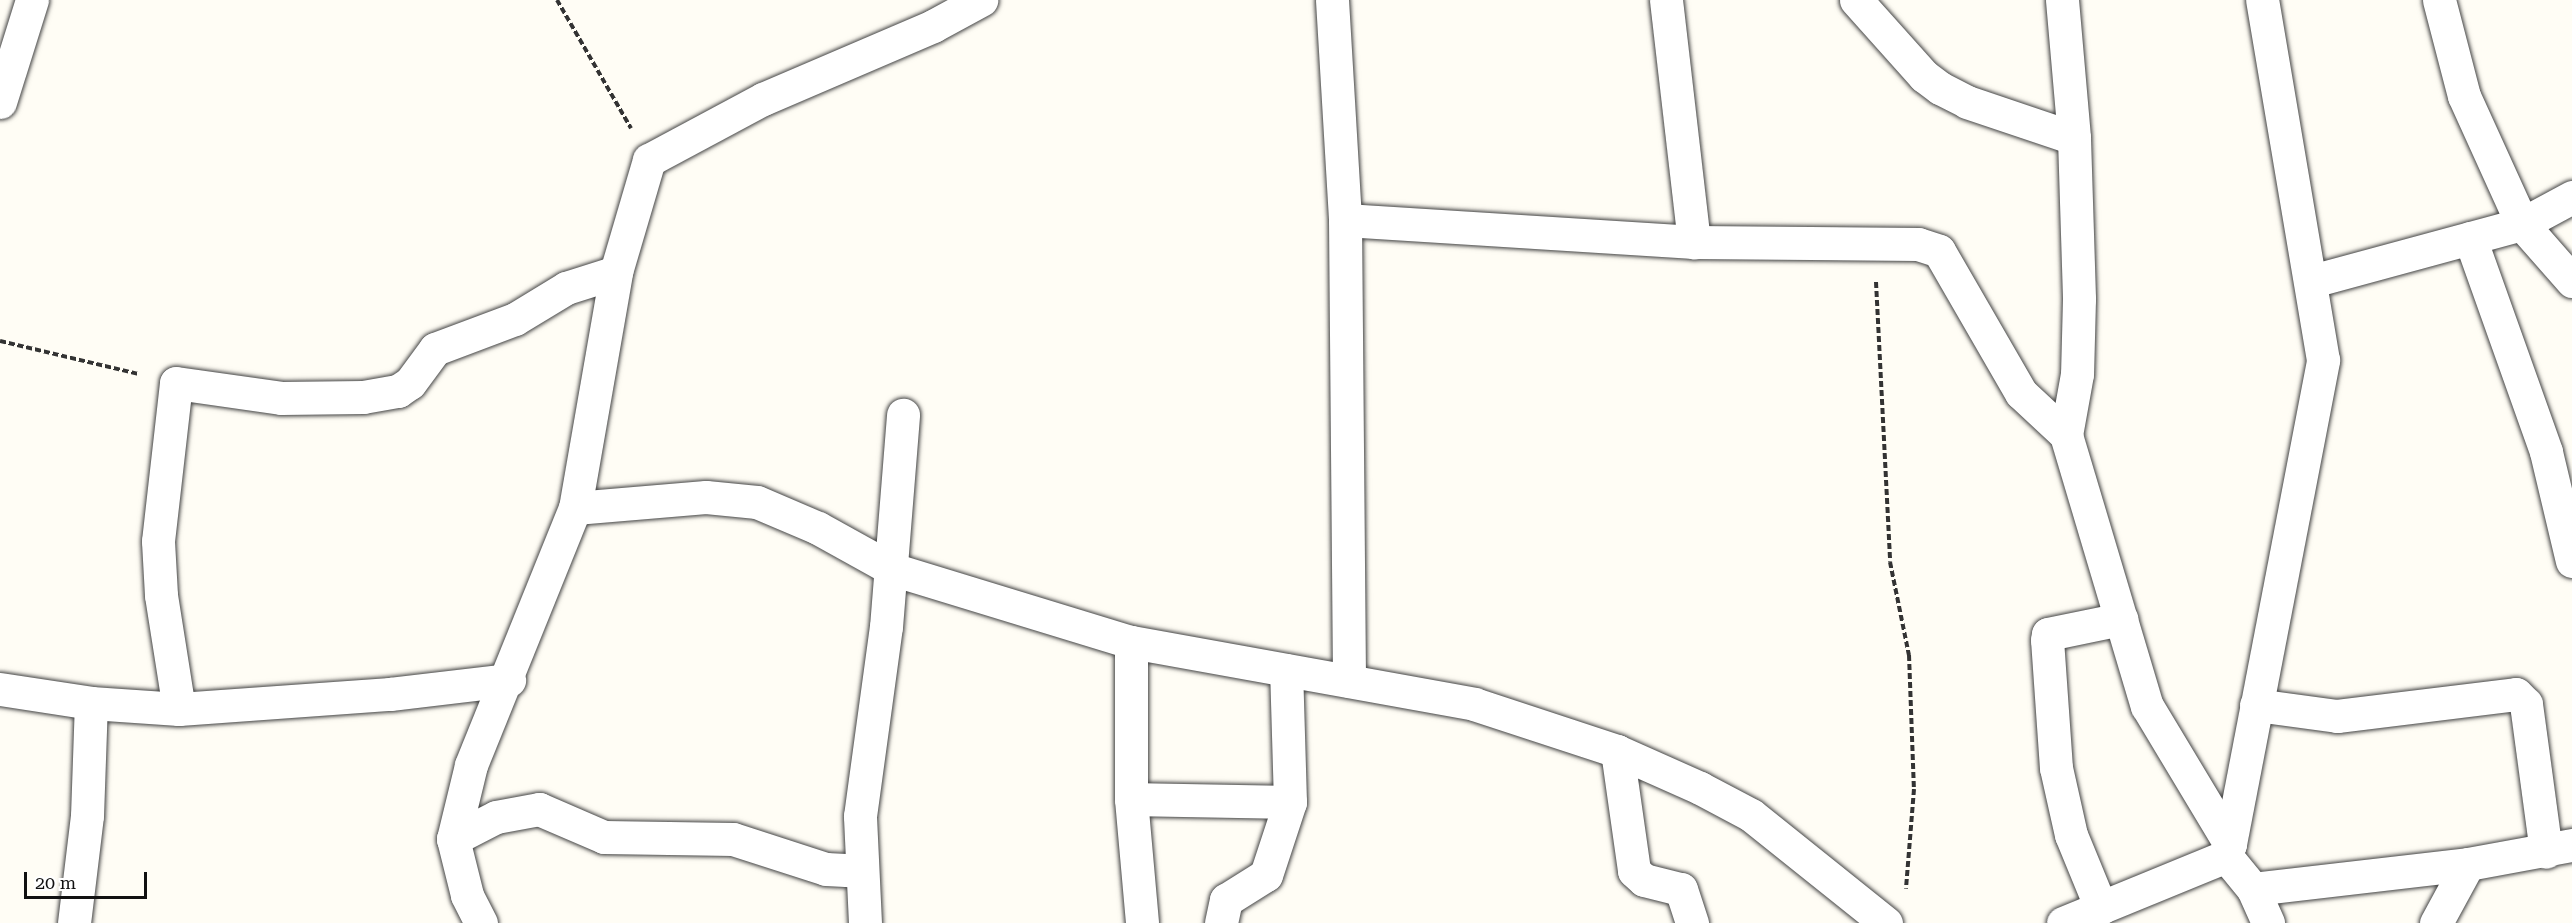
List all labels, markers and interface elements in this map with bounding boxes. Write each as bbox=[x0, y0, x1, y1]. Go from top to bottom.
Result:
scale bar bbox=[27, 860, 150, 898]
text: 20 m bbox=[35, 872, 76, 893]

